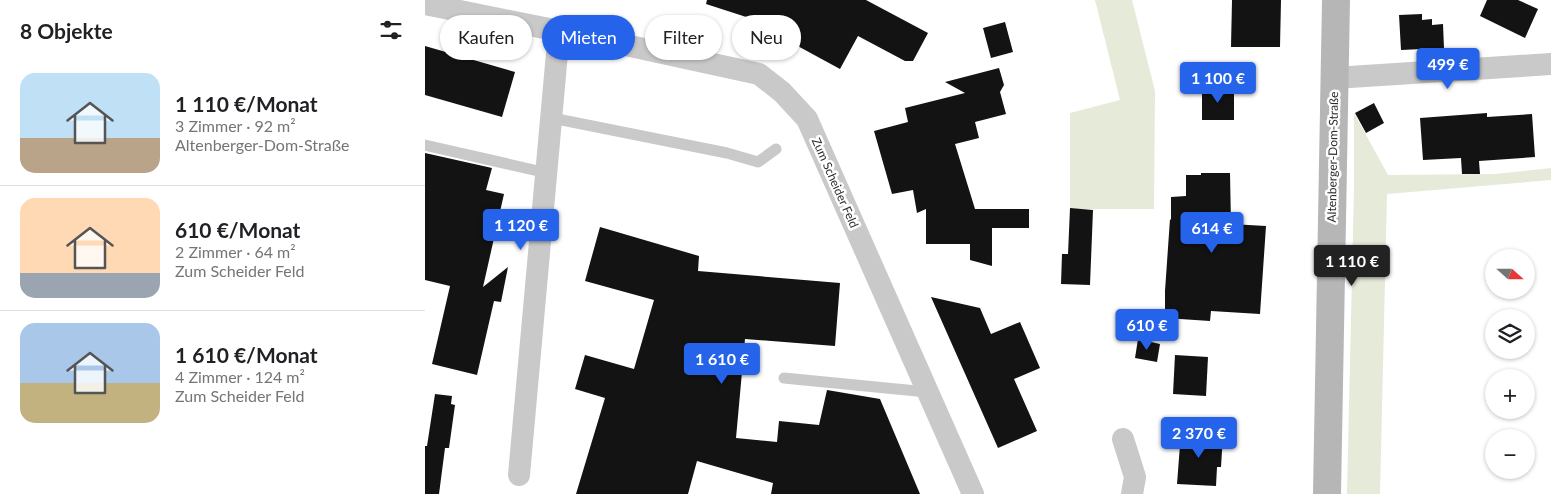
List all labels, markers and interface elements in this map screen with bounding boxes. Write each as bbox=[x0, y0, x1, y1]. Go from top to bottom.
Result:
chip: Kaufen bbox=[440, 15, 532, 60]
chip: Mieten bbox=[542, 15, 635, 60]
chip: Filter bbox=[645, 15, 722, 60]
chip: Neu bbox=[732, 15, 801, 60]
icon: filters bbox=[377, 16, 405, 44]
text: 8 Objekte bbox=[20, 18, 113, 43]
pin: 499 € bbox=[1413, 48, 1483, 90]
text: 499 € bbox=[1427, 54, 1469, 73]
pin: 1 100 € bbox=[1172, 62, 1264, 104]
text: 1 100 € bbox=[1191, 68, 1245, 87]
text: 1 110 €/Monat bbox=[175, 91, 318, 116]
street label: Altenberger-Dom-Straße bbox=[1324, 91, 1341, 223]
icon: home bbox=[60, 93, 120, 153]
text: 3 Zimmer · 92 m² bbox=[175, 116, 296, 135]
text: Altenberger-Dom-Straße bbox=[175, 135, 349, 154]
street label: Zum Scheider Feld bbox=[809, 135, 862, 230]
pin: 1 120 € bbox=[475, 208, 567, 251]
pin: 614 € bbox=[1177, 212, 1247, 254]
text: 1 120 € bbox=[494, 215, 548, 234]
text: 610 €/Monat bbox=[175, 217, 300, 242]
icon: home bbox=[60, 218, 120, 278]
text: 614 € bbox=[1191, 218, 1233, 237]
text: 2 Zimmer · 64 m² bbox=[175, 242, 296, 261]
pin: 1 110 € bbox=[1306, 244, 1398, 287]
north arrow bbox=[1485, 249, 1535, 299]
map controls bbox=[1485, 249, 1535, 479]
text: 1 110 € bbox=[1325, 251, 1379, 270]
text: Zum Scheider Feld bbox=[175, 261, 304, 280]
pin: 610 € bbox=[1112, 308, 1182, 351]
button: layers bbox=[1485, 309, 1535, 359]
text: 610 € bbox=[1126, 315, 1168, 334]
text: 1 610 €/Monat bbox=[175, 342, 318, 367]
pin: 1 610 € bbox=[676, 342, 768, 385]
icon: home bbox=[60, 343, 120, 403]
text: 1 610 € bbox=[695, 349, 749, 368]
text: 4 Zimmer · 124 m² bbox=[175, 367, 305, 386]
button: + bbox=[1485, 369, 1535, 419]
text: Zum Scheider Feld bbox=[175, 386, 304, 405]
pin: 2 370 € bbox=[1153, 416, 1245, 459]
text: 2 370 € bbox=[1172, 423, 1226, 442]
button: − bbox=[1485, 429, 1535, 479]

